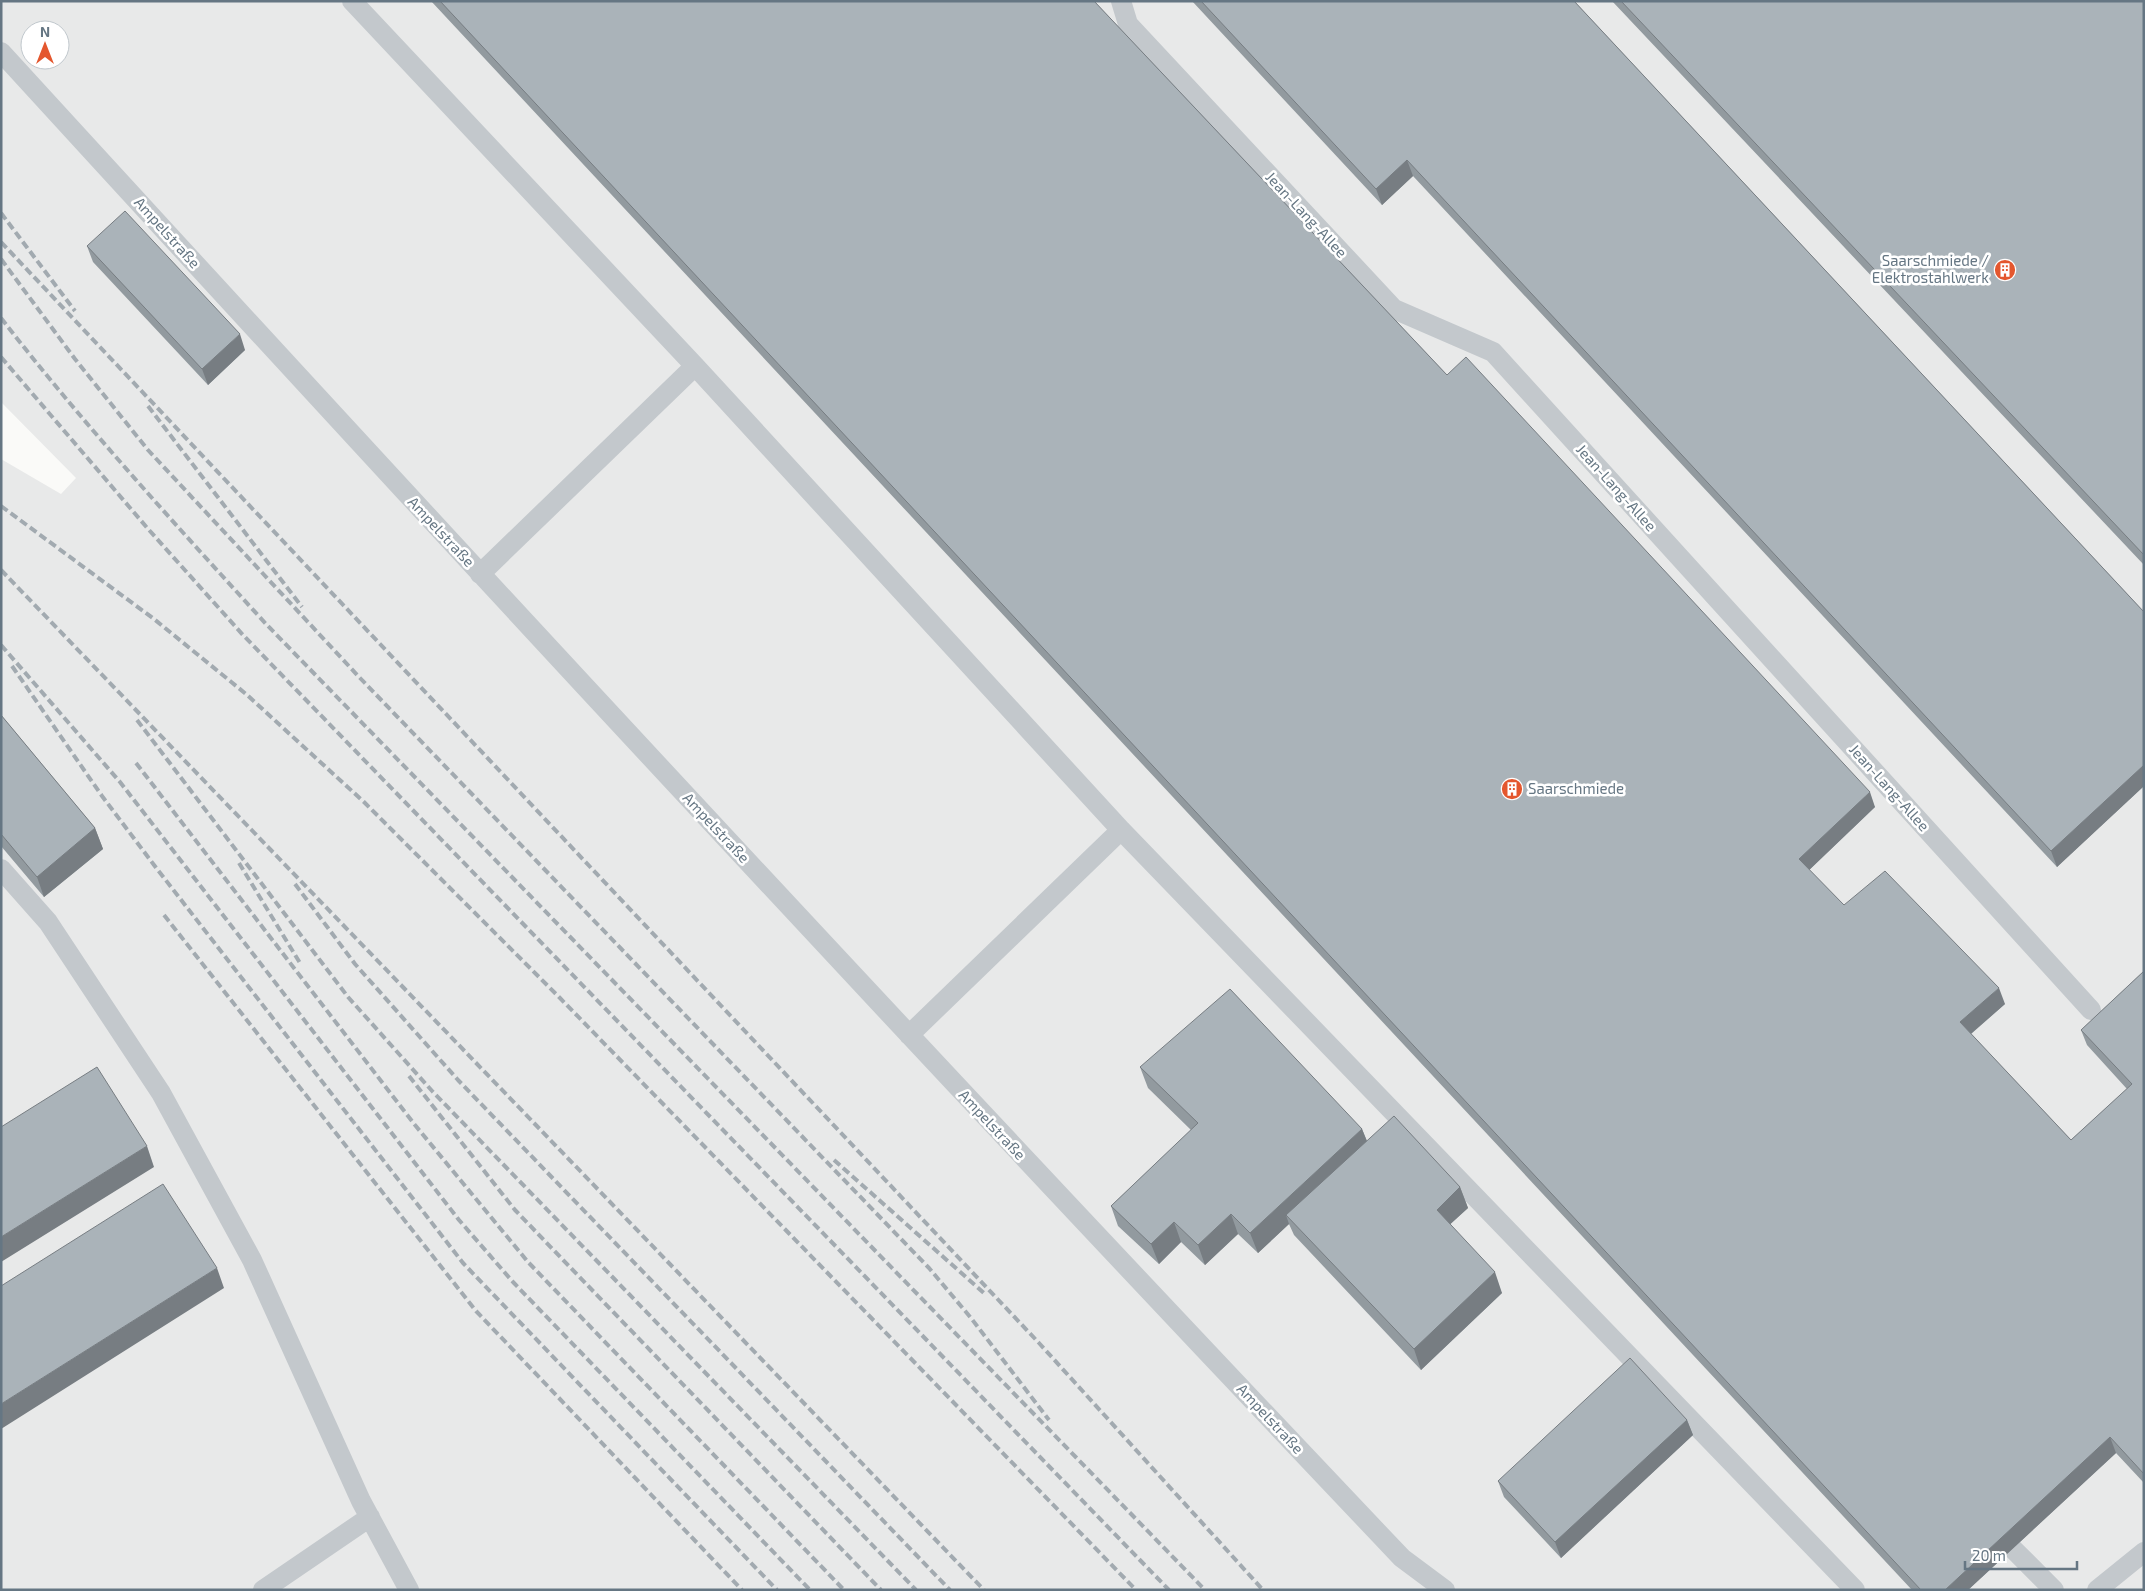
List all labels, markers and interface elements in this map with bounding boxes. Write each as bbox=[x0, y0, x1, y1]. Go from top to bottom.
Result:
north arrow bbox=[20, 20, 70, 70]
text: N bbox=[40, 23, 50, 40]
street label: Jean-Lang-Allee bbox=[1262, 168, 1351, 261]
street label: Ampelstraße bbox=[131, 193, 204, 272]
place label: Saarschmiede / Elektrostahlwerk bbox=[1872, 251, 1989, 286]
building icon: Saarschmiede / Elektrostahlwerk bbox=[1993, 258, 2017, 282]
street label: Jean-Lang-Allee bbox=[1573, 440, 1661, 535]
street label: Ampelstraße bbox=[405, 492, 479, 570]
street label: Jean-Lang-Allee bbox=[1846, 740, 1934, 835]
building icon: Saarschmiede bbox=[1500, 777, 1524, 801]
place label: Saarschmiede bbox=[1528, 779, 1624, 797]
street label: Ampelstraße bbox=[680, 788, 754, 866]
street label: Ampelstraße bbox=[956, 1085, 1030, 1163]
street label: Ampelstraße bbox=[1234, 1379, 1308, 1457]
scale bar bbox=[1965, 1538, 2078, 1570]
text: 20 m bbox=[1972, 1546, 2006, 1564]

